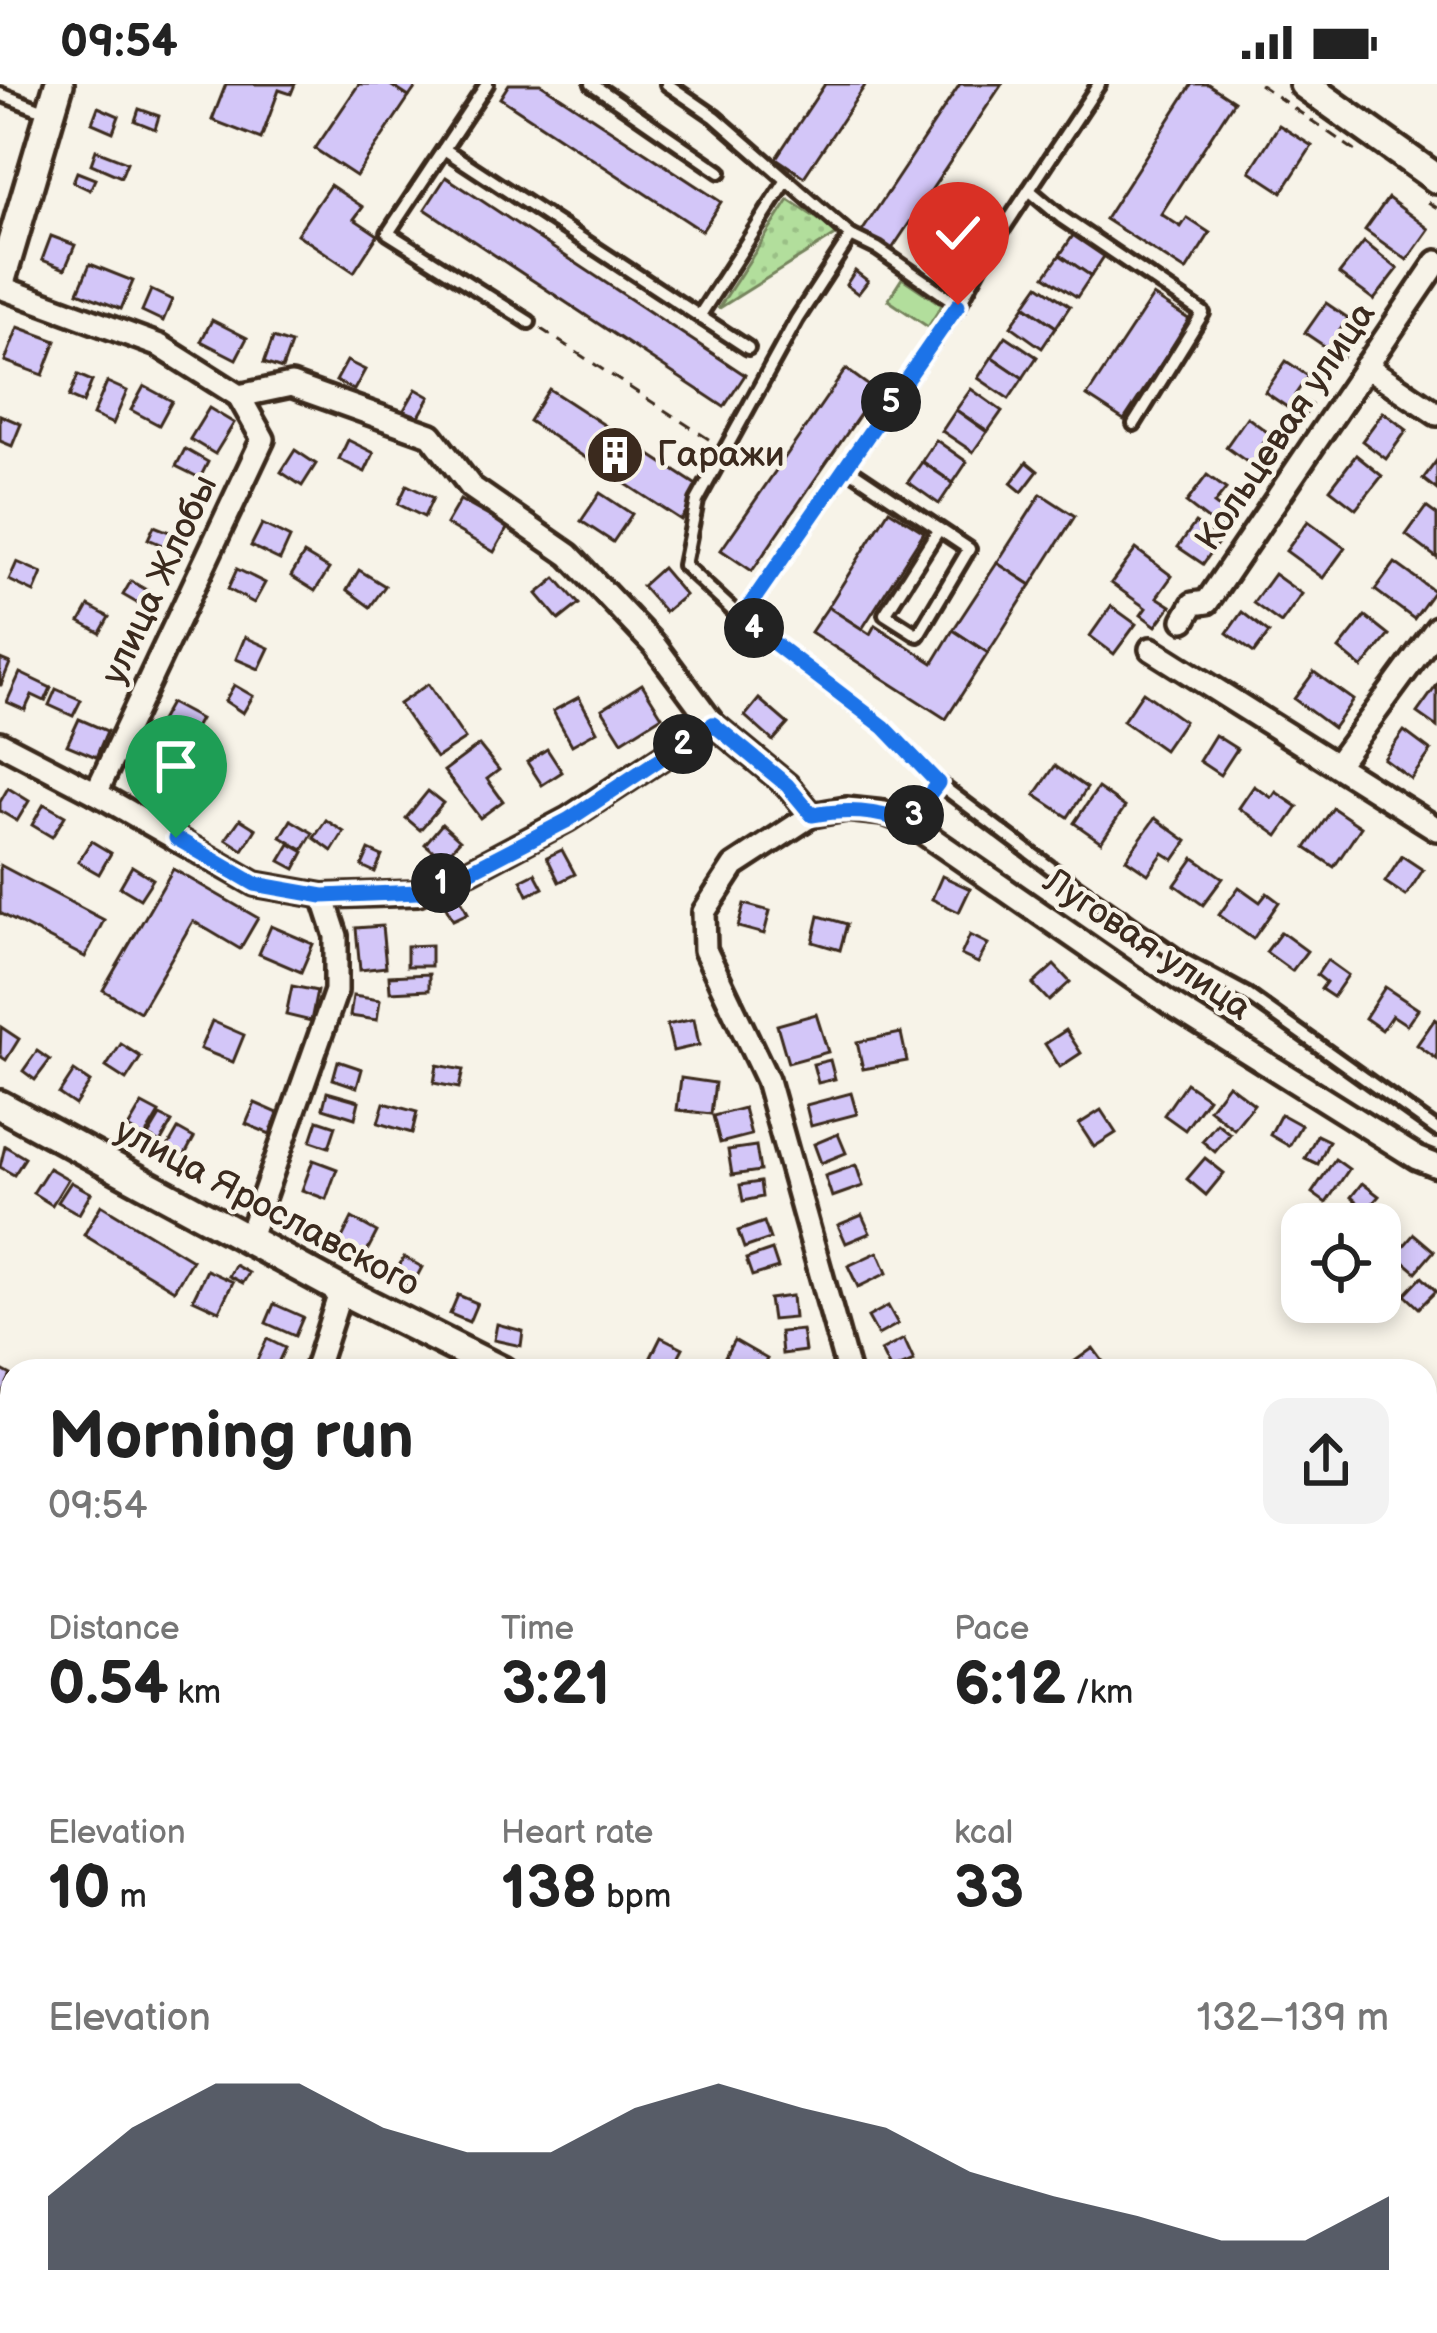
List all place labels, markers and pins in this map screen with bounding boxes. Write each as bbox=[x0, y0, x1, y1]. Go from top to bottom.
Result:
pin bbox=[907, 182, 1009, 305]
pin: 5 bbox=[861, 372, 921, 432]
building icon: Гаражи bbox=[584, 424, 646, 486]
place label: Гаражи bbox=[657, 434, 785, 477]
pin: 4 bbox=[724, 598, 784, 658]
pin: 2 bbox=[653, 714, 713, 774]
pin bbox=[125, 715, 227, 838]
pin: 3 bbox=[884, 785, 944, 845]
pin: 1 bbox=[411, 853, 471, 913]

